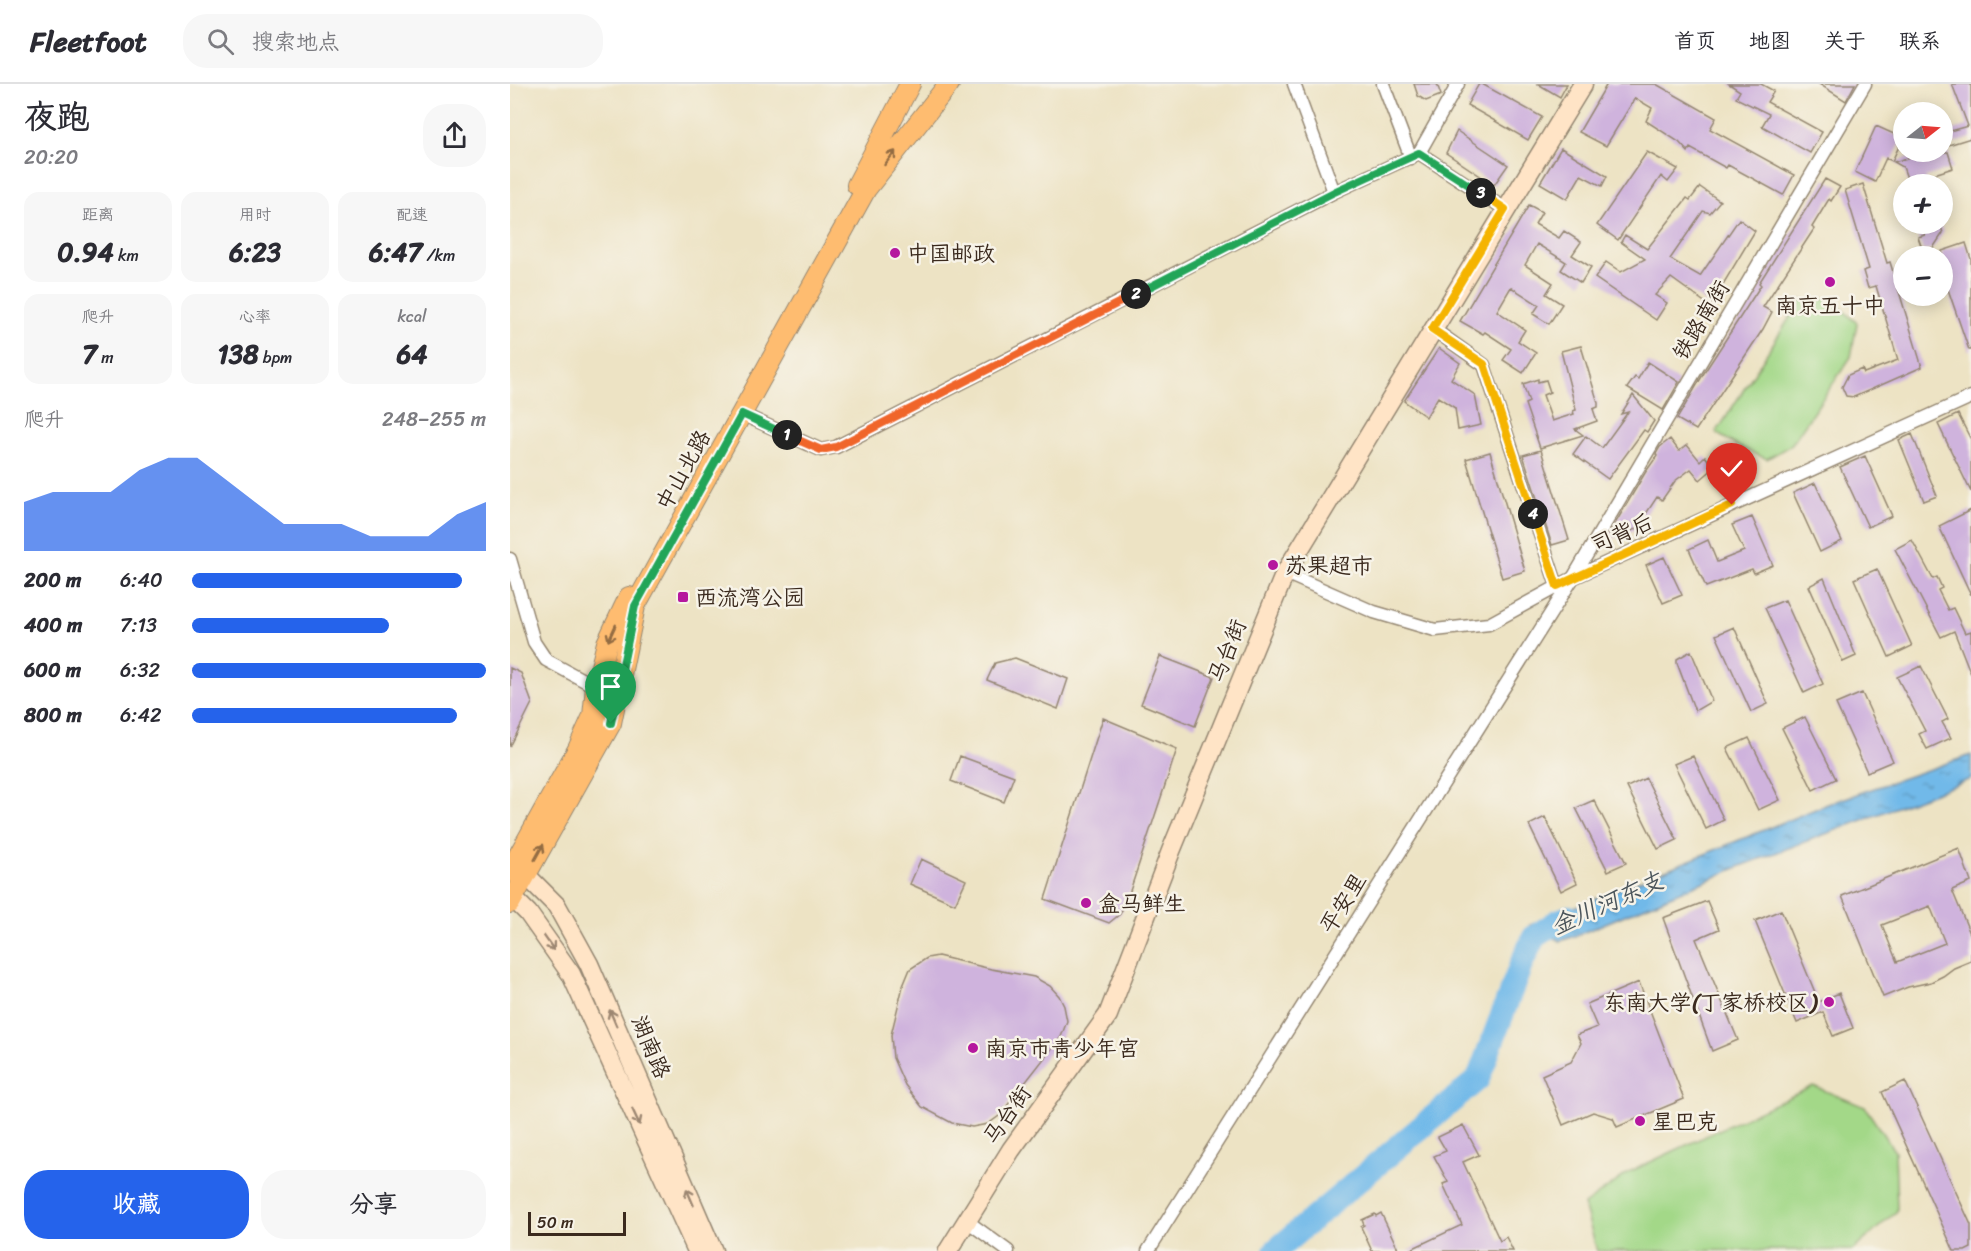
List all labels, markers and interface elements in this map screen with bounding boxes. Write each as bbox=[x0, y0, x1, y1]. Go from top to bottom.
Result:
search box bbox=[183, 14, 603, 68]
text: Fleetfoot bbox=[30, 17, 147, 66]
text: 搜索地点 bbox=[252, 22, 340, 61]
text: 首页 bbox=[1674, 22, 1716, 60]
text: 地图 bbox=[1749, 22, 1791, 60]
text: 关于 bbox=[1824, 22, 1866, 60]
text: 联系 bbox=[1899, 22, 1941, 60]
icon: search bbox=[204, 25, 237, 58]
text: 夜跑 bbox=[24, 88, 90, 146]
north arrow bbox=[1893, 102, 1953, 162]
map controls bbox=[1893, 102, 1953, 306]
button: share bbox=[423, 104, 486, 167]
text: 20:20 bbox=[24, 140, 78, 175]
one-way arrow bbox=[883, 151, 897, 166]
button: + bbox=[1893, 174, 1953, 234]
pin: 3 bbox=[1466, 178, 1496, 208]
text: 3 bbox=[1477, 178, 1485, 207]
text: 距离 bbox=[82, 200, 114, 229]
text: 用时 bbox=[239, 200, 271, 229]
text: 配速 bbox=[396, 200, 428, 229]
text: 0.94 bbox=[57, 229, 114, 275]
text: 6:23 bbox=[229, 229, 281, 275]
text: 6:47 bbox=[369, 229, 422, 275]
place label: 中国邮政 bbox=[907, 234, 995, 273]
text: km bbox=[114, 241, 139, 270]
text: /km bbox=[422, 241, 455, 270]
marker: 中国邮政 bbox=[888, 246, 902, 260]
button: − bbox=[1893, 246, 1953, 306]
street label: 铁路南街 bbox=[1662, 272, 1740, 368]
marker: 南京五十中 bbox=[1823, 275, 1837, 289]
pin: 2 bbox=[1121, 279, 1151, 309]
text: 2 bbox=[1131, 279, 1141, 308]
place label: 南京五十中 bbox=[1775, 286, 1885, 325]
text: 爬升 bbox=[82, 302, 114, 331]
text: 心率 bbox=[239, 302, 271, 331]
text: kcal bbox=[397, 302, 427, 331]
text: 7 bbox=[82, 331, 97, 377]
text: 138 bbox=[218, 331, 259, 377]
text: 64 bbox=[396, 331, 428, 377]
text: m bbox=[97, 343, 114, 372]
text: bpm bbox=[259, 343, 292, 372]
text: 爬升 bbox=[24, 402, 64, 437]
text: 248–255 m bbox=[382, 402, 486, 437]
pin: 1 bbox=[772, 420, 802, 450]
text: 1 bbox=[784, 420, 790, 449]
street label: 中山北路 bbox=[645, 422, 721, 518]
pin bbox=[1706, 443, 1757, 505]
icon: check bbox=[1715, 452, 1748, 485]
pin: 4 bbox=[1518, 499, 1548, 529]
text: 4 bbox=[1528, 499, 1538, 528]
street label: 司背后 bbox=[1584, 502, 1660, 564]
place label: 苏果超市 bbox=[1285, 546, 1373, 585]
marker: 苏果超市 bbox=[1266, 558, 1280, 572]
text: 200 m bbox=[24, 563, 81, 598]
text: 6:40 bbox=[120, 563, 163, 598]
place label: 西流湾公园 bbox=[695, 578, 805, 617]
marker: 西流湾公园 bbox=[676, 590, 690, 604]
text: 400 m bbox=[24, 608, 82, 643]
text: 7:13 bbox=[120, 608, 157, 643]
street label: 马台街 bbox=[1197, 613, 1257, 689]
one-way arrow bbox=[605, 624, 617, 642]
text: 600 m bbox=[24, 653, 81, 688]
text: 6:32 bbox=[120, 653, 160, 688]
pin bbox=[585, 661, 636, 723]
icon: arrive bbox=[594, 670, 627, 703]
text: 800 m bbox=[24, 698, 82, 733]
text: 6:42 bbox=[120, 698, 161, 733]
one-way arrow bbox=[533, 844, 545, 861]
water label: 金川河东支 bbox=[1544, 859, 1670, 947]
street label: 平安里 bbox=[1309, 865, 1377, 941]
place label: 盒马鲜生 bbox=[1098, 884, 1186, 923]
marker: 盒马鲜生 bbox=[1079, 896, 1093, 910]
one-way arrow bbox=[543, 935, 555, 951]
place label: 东南大学(丁家桥校区) bbox=[1603, 983, 1818, 1022]
marker: 东南大学(丁家桥校区) bbox=[1822, 995, 1836, 1009]
street label: 湖南路 bbox=[620, 1009, 682, 1085]
one-way arrow bbox=[606, 1010, 618, 1028]
place label: 南京市青少年宫 bbox=[985, 1029, 1139, 1068]
marker: 南京市青少年宫 bbox=[966, 1041, 980, 1055]
street label: 马台街 bbox=[972, 1077, 1042, 1153]
place label: 星巴克 bbox=[1652, 1102, 1718, 1141]
one-way arrow bbox=[631, 1108, 643, 1126]
marker: 星巴克 bbox=[1633, 1114, 1647, 1128]
button: 收藏 bbox=[24, 1170, 249, 1239]
button: 分享 bbox=[261, 1170, 486, 1239]
one-way arrow bbox=[684, 1189, 695, 1207]
text: 50 m bbox=[537, 1208, 573, 1237]
scale bar bbox=[528, 1209, 626, 1236]

